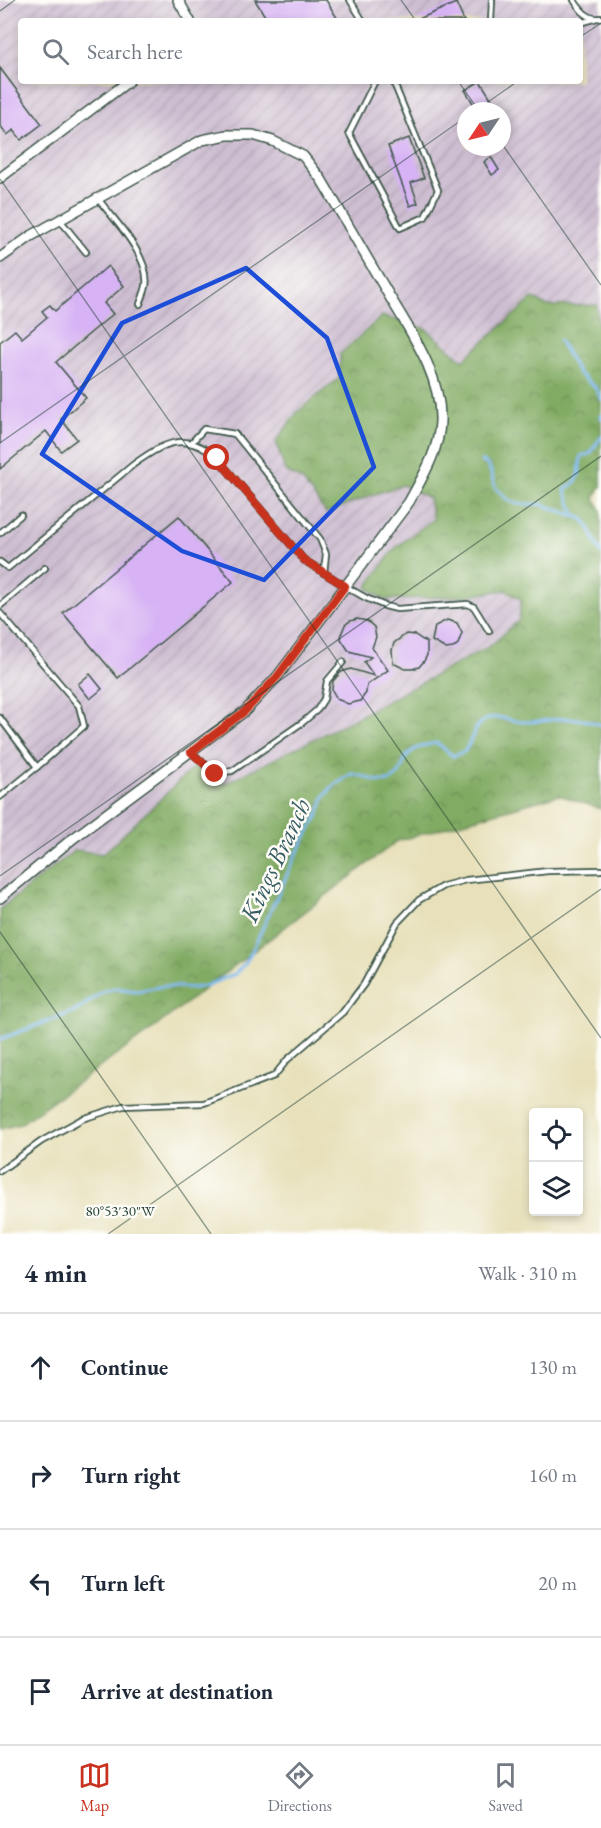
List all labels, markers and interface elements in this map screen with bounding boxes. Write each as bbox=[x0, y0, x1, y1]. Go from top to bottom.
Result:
search box bbox=[18, 18, 583, 84]
icon: search bbox=[39, 35, 72, 68]
text: Search here bbox=[87, 37, 182, 66]
north arrow bbox=[457, 102, 511, 156]
route start bbox=[203, 444, 229, 470]
route end bbox=[201, 760, 227, 786]
water label: Kings Branch bbox=[231, 793, 318, 928]
map controls bbox=[529, 1108, 583, 1216]
button: locate bbox=[529, 1108, 583, 1162]
button: layers bbox=[529, 1162, 583, 1216]
text: 80°53'30"W bbox=[85, 1201, 155, 1220]
text: 4 min bbox=[24, 1256, 87, 1290]
text: Walk · 310 m bbox=[478, 1260, 577, 1286]
icon: ahead bbox=[24, 1351, 57, 1384]
text: Continue bbox=[81, 1353, 168, 1382]
text: 130 m bbox=[529, 1354, 577, 1380]
icon: right bbox=[24, 1459, 57, 1492]
text: Turn right bbox=[81, 1461, 180, 1490]
text: 160 m bbox=[529, 1462, 577, 1488]
icon: left bbox=[24, 1567, 57, 1600]
text: Turn left bbox=[81, 1569, 165, 1598]
text: 20 m bbox=[538, 1570, 577, 1596]
icon: arrive bbox=[24, 1675, 57, 1708]
text: Arrive at destination bbox=[81, 1677, 273, 1706]
tab: Map bbox=[78, 1759, 111, 1816]
tab: Directions bbox=[268, 1759, 332, 1816]
tab: Saved bbox=[488, 1759, 523, 1816]

